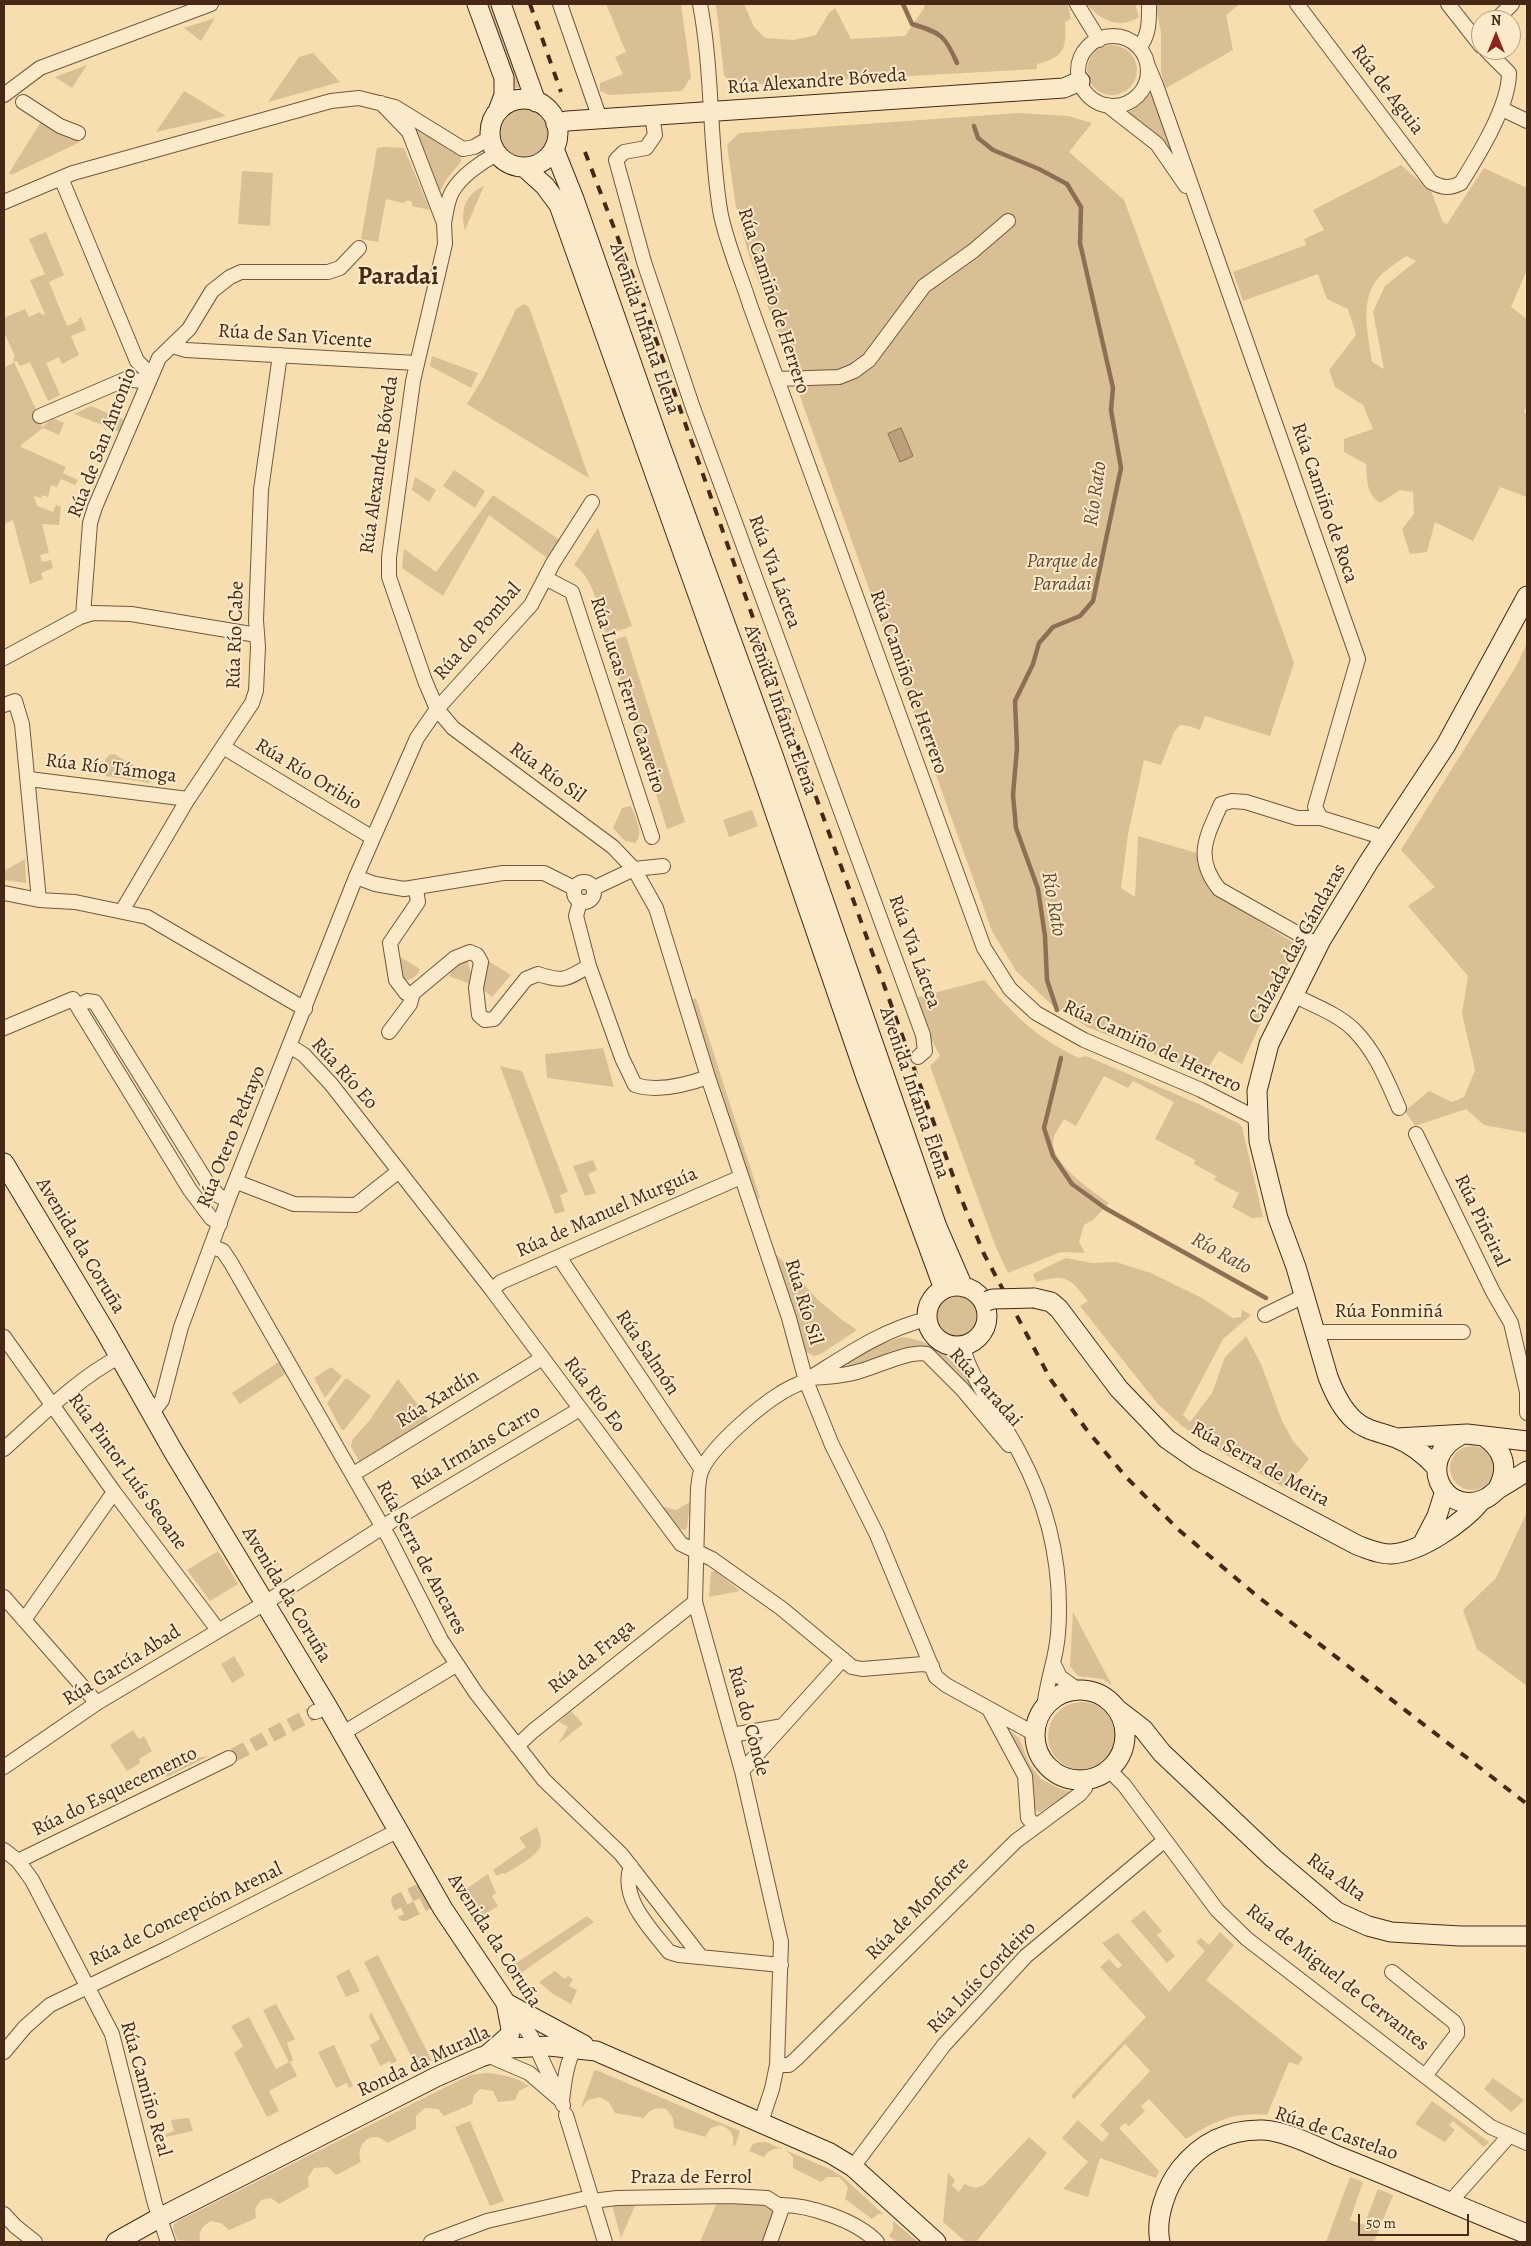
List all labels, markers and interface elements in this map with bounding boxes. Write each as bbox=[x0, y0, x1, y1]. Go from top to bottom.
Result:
north arrow bbox=[1471, 10, 1521, 60]
text: N bbox=[1491, 11, 1501, 30]
street label: Rúa de Aguia bbox=[1345, 40, 1429, 140]
street label: Rúa Alexandre Bóveda bbox=[726, 64, 908, 100]
street label: Rúa Camiño de Herrero bbox=[732, 205, 814, 397]
street label: Avenida Infanta Elena bbox=[603, 240, 685, 418]
district label: Paradai bbox=[358, 263, 438, 293]
street label: Rúa de San Vicente bbox=[217, 320, 373, 354]
street label: Rúa de San Antonio bbox=[63, 364, 143, 522]
street label: Rúa Alexandre Bóveda bbox=[356, 374, 404, 556]
street label: Rúa Camiño de Roca bbox=[1285, 420, 1363, 586]
water label: Río Rato bbox=[1079, 460, 1113, 528]
street label: Rúa Vía Láctea bbox=[742, 512, 806, 632]
park label: Parque de Paradai bbox=[1026, 550, 1098, 597]
street label: Rúa do Pombal bbox=[429, 578, 527, 686]
street label: Rúa Río Cabe bbox=[222, 580, 250, 690]
street label: Rúa Camiño de Herrero bbox=[864, 587, 952, 777]
street label: Rúa Lucas Ferro Caaveiro bbox=[584, 594, 670, 796]
street label: Avenida Infanta Elena bbox=[738, 621, 822, 799]
street label: Rúa Río Oribio bbox=[250, 734, 366, 816]
street label: Rúa Río Sil bbox=[504, 737, 590, 809]
street label: Rúa Río Támoga bbox=[44, 749, 178, 789]
street label: Calzada das Gándaras bbox=[1244, 860, 1352, 1028]
water label: Río Rato bbox=[1035, 870, 1071, 938]
street label: Rúa Vía Láctea bbox=[882, 892, 946, 1012]
street label: Rúa Camiño de Herrero bbox=[1059, 995, 1245, 1099]
street label: Avenida Infanta Elena bbox=[873, 1004, 955, 1182]
street label: Rúa Río Eo bbox=[305, 1033, 383, 1115]
street label: Rúa Otero Pedrayo bbox=[193, 1062, 271, 1212]
street label: Rúa de Manuel Murguía bbox=[513, 1162, 701, 1264]
street label: Rúa Piñeiral bbox=[1448, 1171, 1514, 1271]
street label: Avenida da Coruña bbox=[30, 1174, 130, 1318]
water label: Río Rato bbox=[1186, 1227, 1256, 1281]
street label: Rúa Río Sil bbox=[779, 1256, 827, 1348]
street label: Rúa Fonmiñá bbox=[1335, 1300, 1443, 1324]
street label: Rúa Salmón bbox=[610, 1306, 684, 1400]
street label: Rúa Paradai bbox=[943, 1344, 1027, 1432]
street label: Rúa Río Eo bbox=[558, 1352, 630, 1438]
street label: Rúa Xardín bbox=[392, 1364, 484, 1434]
street label: Rúa Pintor Luís Seoane bbox=[62, 1389, 192, 1555]
street label: Rúa Irmáns Carro bbox=[407, 1400, 545, 1496]
street label: Rúa Serra de Meira bbox=[1186, 1417, 1334, 1513]
street label: Rúa Serra de Ancares bbox=[370, 1477, 472, 1639]
street label: Avenida da Coruña bbox=[236, 1523, 336, 1667]
street label: Rúa da Fraga bbox=[543, 1614, 641, 1700]
street label: Rúa García Abad bbox=[59, 1620, 185, 1712]
street label: Rúa do Conde bbox=[722, 1663, 774, 1779]
street label: Rúa do Esquecemento bbox=[29, 1742, 201, 1842]
street label: Rúa Alta bbox=[1302, 1848, 1370, 1908]
street label: Rúa de Monforte bbox=[861, 1852, 975, 1966]
street label: Rúa de Concepción Arenal bbox=[85, 1858, 287, 1972]
street label: Avenida da Coruña bbox=[442, 1870, 546, 2012]
street label: Rúa de Miguel de Cervantes bbox=[1241, 1899, 1433, 2057]
street label: Rúa Luís Cordeiro bbox=[922, 1917, 1042, 2039]
street label: Rúa Camiño Real bbox=[114, 2019, 176, 2159]
street label: Ronda da Muralla bbox=[354, 2021, 494, 2103]
street label: Rúa de Castelao bbox=[1271, 2102, 1401, 2166]
street label: Praza de Ferrol bbox=[630, 2166, 752, 2190]
scale bar bbox=[1361, 2204, 1472, 2236]
text: 50 m bbox=[1366, 2213, 1396, 2233]

